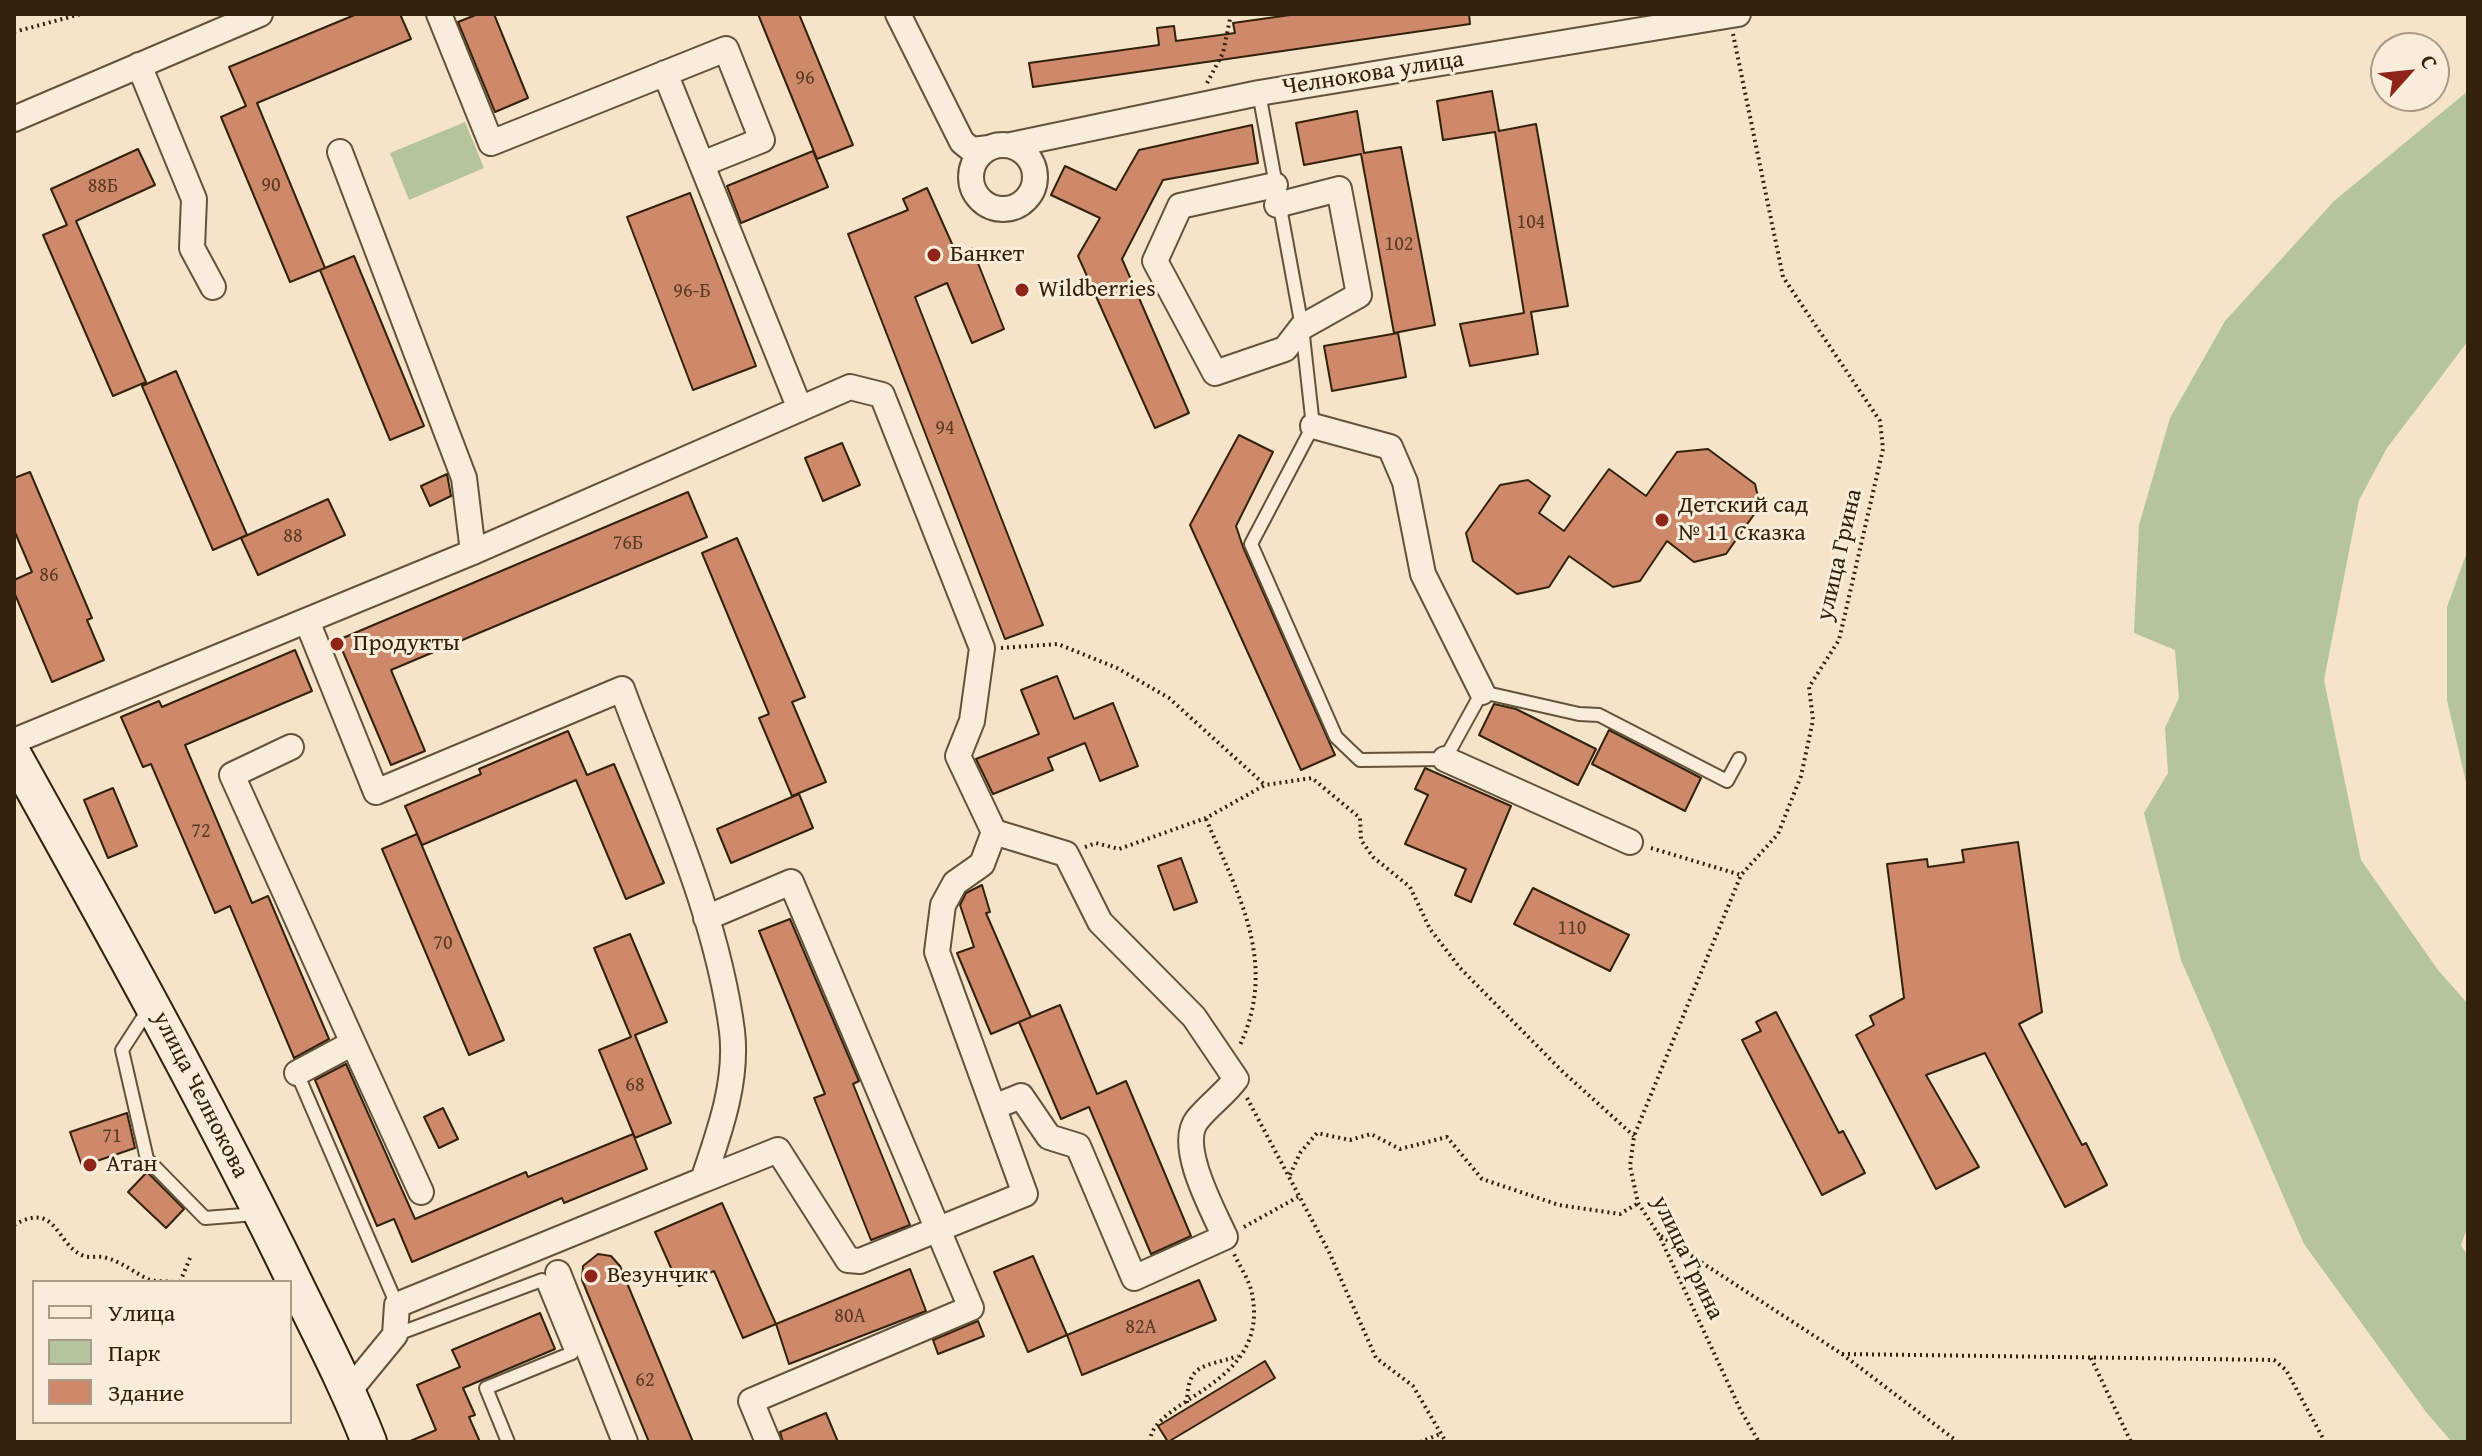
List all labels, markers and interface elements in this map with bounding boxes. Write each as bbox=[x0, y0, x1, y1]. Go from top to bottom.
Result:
north arrow bbox=[2370, 32, 2450, 112]
street label: Челнокова улица bbox=[1280, 45, 1466, 103]
text: С bbox=[2413, 49, 2447, 75]
house number: 96 bbox=[795, 67, 815, 91]
house number: 90 bbox=[261, 174, 281, 198]
house number: 88Б bbox=[88, 175, 118, 199]
house number: 104 bbox=[1517, 211, 1545, 235]
house number: 102 bbox=[1385, 233, 1413, 257]
place label: Банкет bbox=[950, 241, 1024, 269]
marker: Банкет bbox=[925, 246, 943, 264]
place label: Wildberries bbox=[1038, 276, 1156, 304]
house number: 96-Б bbox=[673, 280, 711, 304]
marker: Wildberries bbox=[1013, 281, 1031, 299]
house number: 94 bbox=[935, 417, 955, 441]
street label: улица Грина bbox=[1811, 486, 1869, 624]
place label: Детский сад № 11 Сказка bbox=[1678, 492, 1808, 548]
marker: Детский сад № 11 Сказка bbox=[1653, 511, 1671, 529]
house number: 88 bbox=[283, 525, 303, 549]
house number: 76Б bbox=[613, 532, 643, 556]
house number: 86 bbox=[39, 564, 59, 588]
place label: Продукты bbox=[353, 630, 460, 658]
marker: Продукты bbox=[328, 635, 346, 653]
house number: 72 bbox=[191, 820, 211, 844]
house number: 110 bbox=[1558, 917, 1586, 941]
house number: 70 bbox=[433, 932, 453, 956]
street label: улица Челнокова bbox=[146, 1007, 254, 1183]
house number: 68 bbox=[625, 1074, 645, 1098]
house number: 71 bbox=[102, 1125, 122, 1149]
place label: Атан bbox=[106, 1151, 157, 1179]
marker: Атан bbox=[81, 1156, 99, 1174]
street label: улица Грина bbox=[1645, 1191, 1729, 1325]
place label: Везунчик bbox=[607, 1262, 708, 1290]
marker: Везунчик bbox=[582, 1267, 600, 1285]
legend bbox=[32, 1280, 292, 1424]
text: Улица bbox=[108, 1295, 175, 1330]
house number: 80А bbox=[834, 1305, 866, 1329]
house number: 82А bbox=[1125, 1316, 1157, 1340]
text: Парк bbox=[108, 1335, 160, 1370]
house number: 62 bbox=[635, 1369, 655, 1393]
text: Здание bbox=[108, 1375, 184, 1410]

